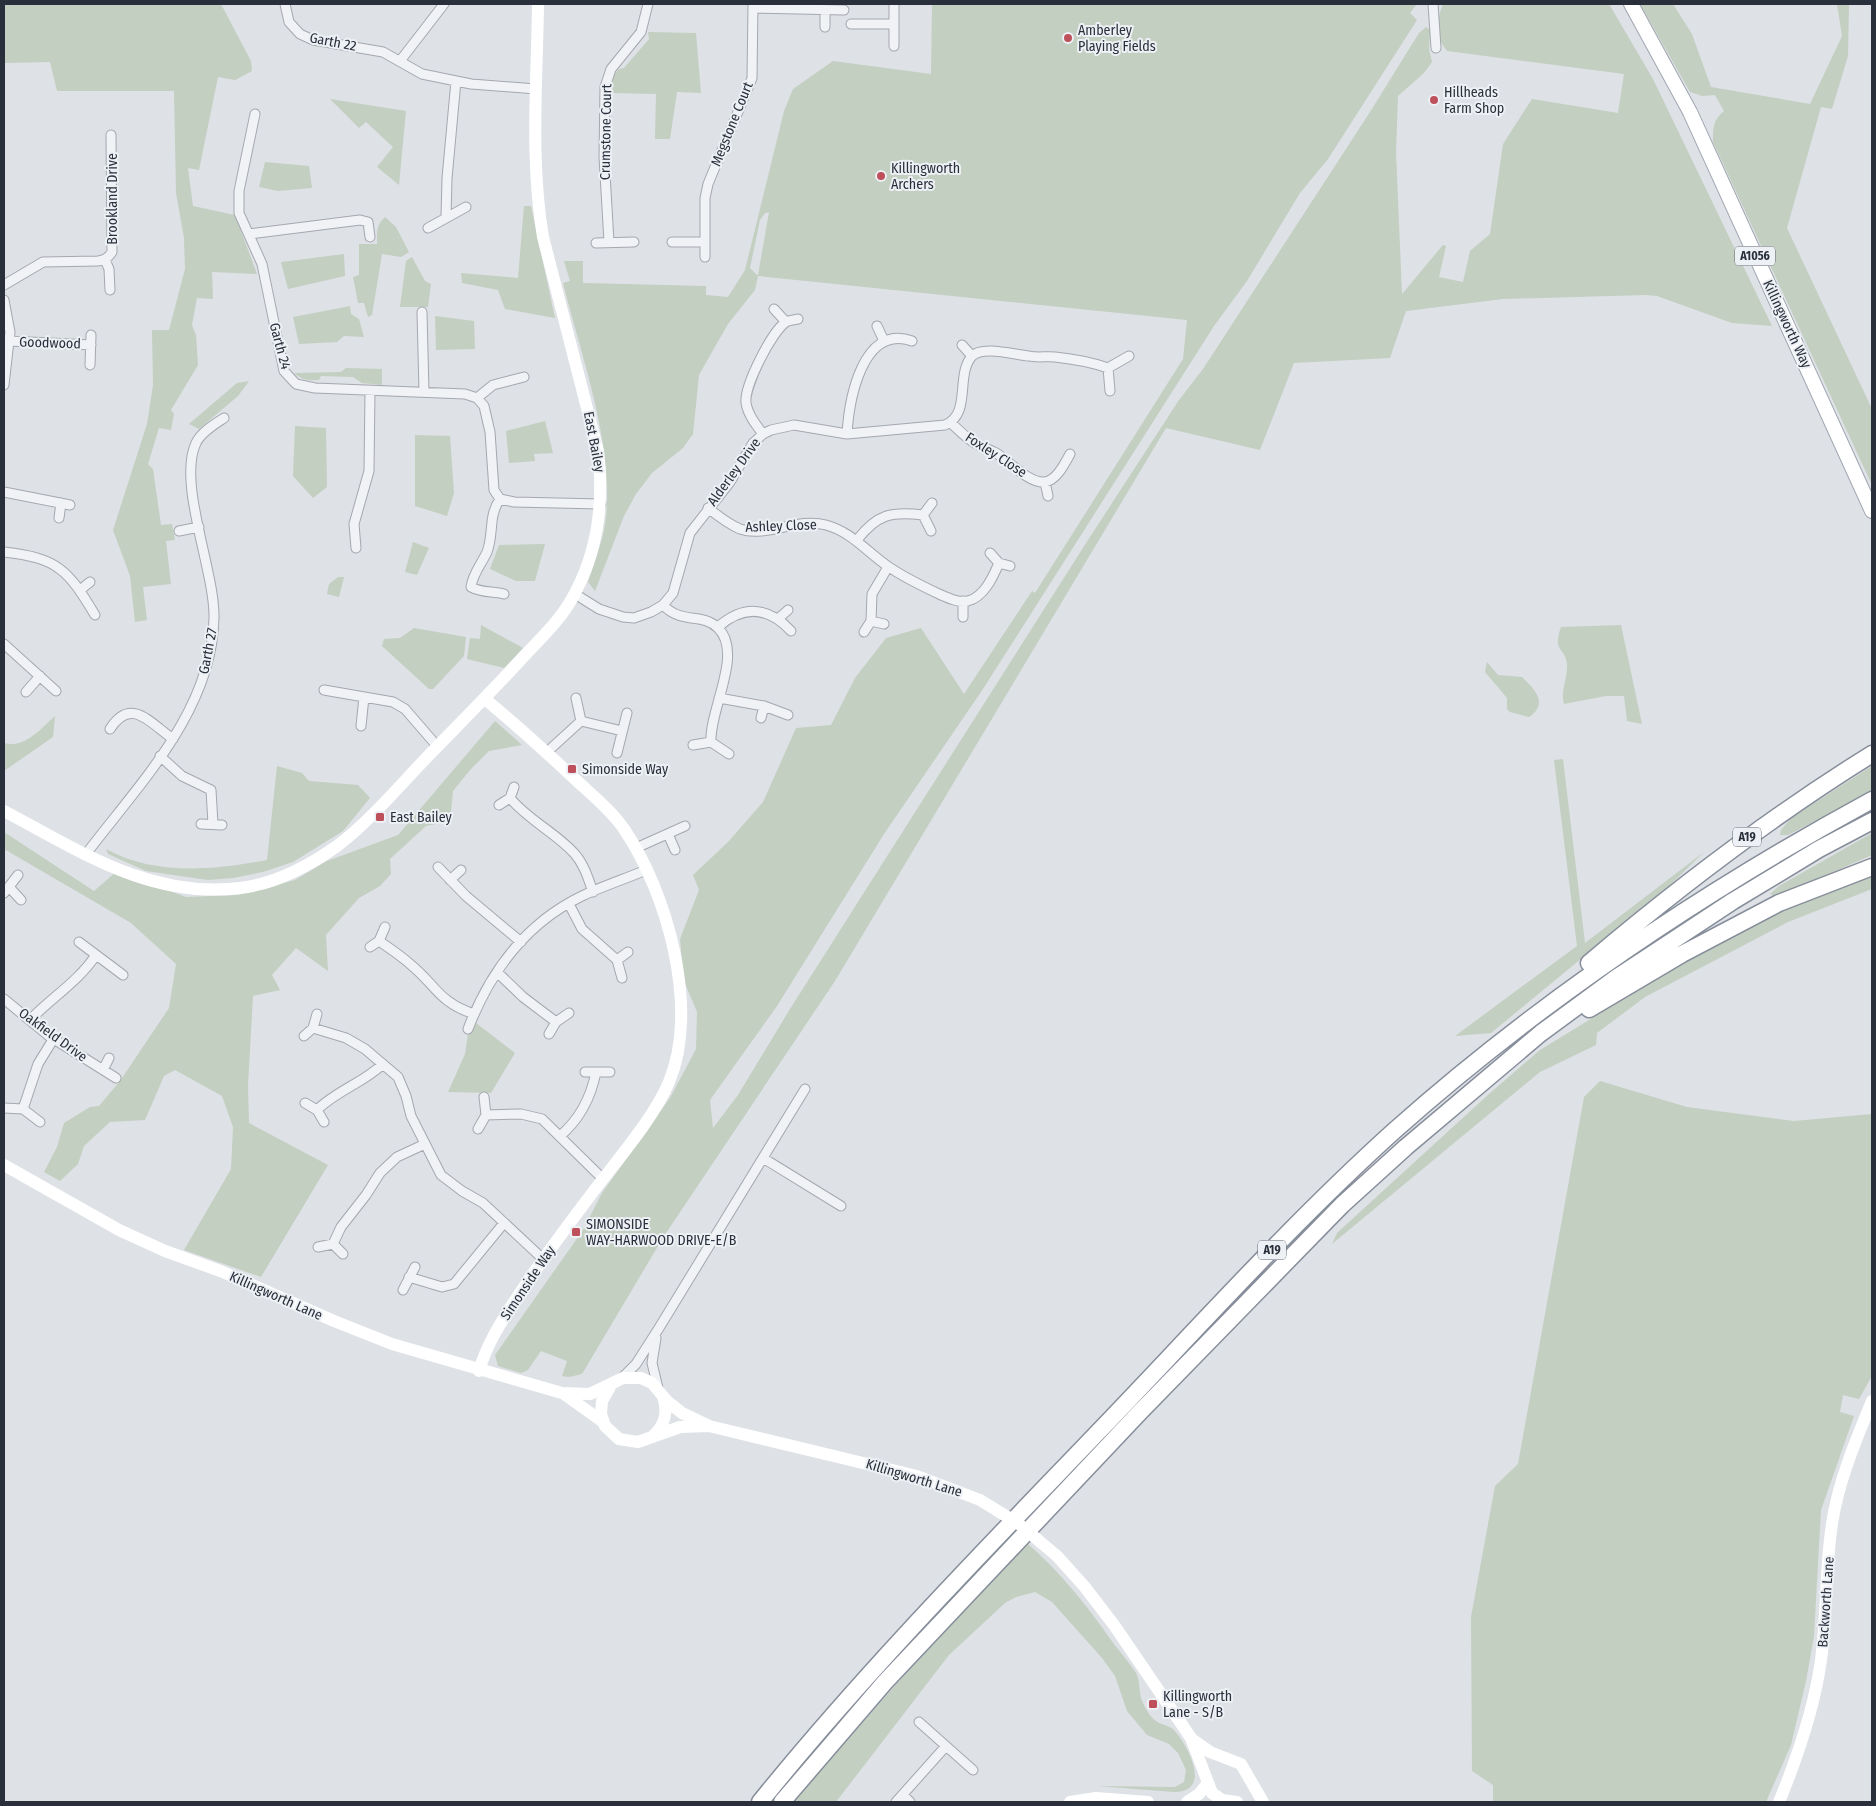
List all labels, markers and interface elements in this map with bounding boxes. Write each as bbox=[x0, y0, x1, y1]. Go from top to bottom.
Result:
place label: Amberley Playing Fields bbox=[1078, 22, 1156, 55]
street label: Garth 22 bbox=[308, 29, 358, 55]
marker: Amberley Playing Fields bbox=[1062, 32, 1074, 44]
street label: Megstone Court bbox=[707, 79, 757, 169]
street label: Crumstone Court bbox=[597, 83, 615, 180]
place label: Hillheads Farm Shop bbox=[1444, 84, 1504, 117]
marker: Hillheads Farm Shop bbox=[1428, 94, 1440, 106]
street label: Brookland Drive bbox=[104, 153, 121, 245]
place label: Killingworth Archers bbox=[891, 160, 960, 193]
marker: Killingworth Archers bbox=[875, 170, 887, 182]
road number: A1056 bbox=[1735, 247, 1775, 266]
street label: Killingworth Way bbox=[1759, 277, 1815, 372]
street label: Garth 24 bbox=[266, 321, 294, 371]
street label: Goodwood bbox=[19, 333, 81, 353]
street label: East Bailey bbox=[580, 410, 608, 475]
street label: Foxley Close bbox=[962, 429, 1030, 481]
street label: Alderley Drive bbox=[704, 435, 764, 509]
street label: Ashley Close bbox=[745, 516, 817, 536]
street label: Garth 27 bbox=[195, 626, 221, 676]
place label: Simonside Way bbox=[582, 761, 669, 778]
marker: Simonside Way bbox=[566, 763, 578, 775]
place label: East Bailey bbox=[390, 809, 453, 826]
marker: East Bailey bbox=[374, 811, 386, 823]
road number: A19 bbox=[1733, 828, 1761, 846]
street label: Oakfield Drive bbox=[16, 1005, 91, 1066]
place label: SIMONSIDE WAY-HARWOOD DRIVE-E/B bbox=[586, 1216, 737, 1249]
marker: SIMONSIDE WAY-HARWOOD DRIVE-E/B bbox=[570, 1226, 582, 1238]
road number: A19 bbox=[1258, 1240, 1286, 1260]
street label: Simonside Way bbox=[497, 1242, 560, 1323]
street label: Killingworth Lane bbox=[227, 1268, 325, 1324]
street label: Killingworth Lane bbox=[864, 1455, 964, 1501]
street label: Backworth Lane bbox=[1814, 1556, 1838, 1648]
place label: Killingworth Lane - S/B bbox=[1163, 1688, 1232, 1721]
marker: Killingworth Lane - S/B bbox=[1147, 1698, 1159, 1710]

